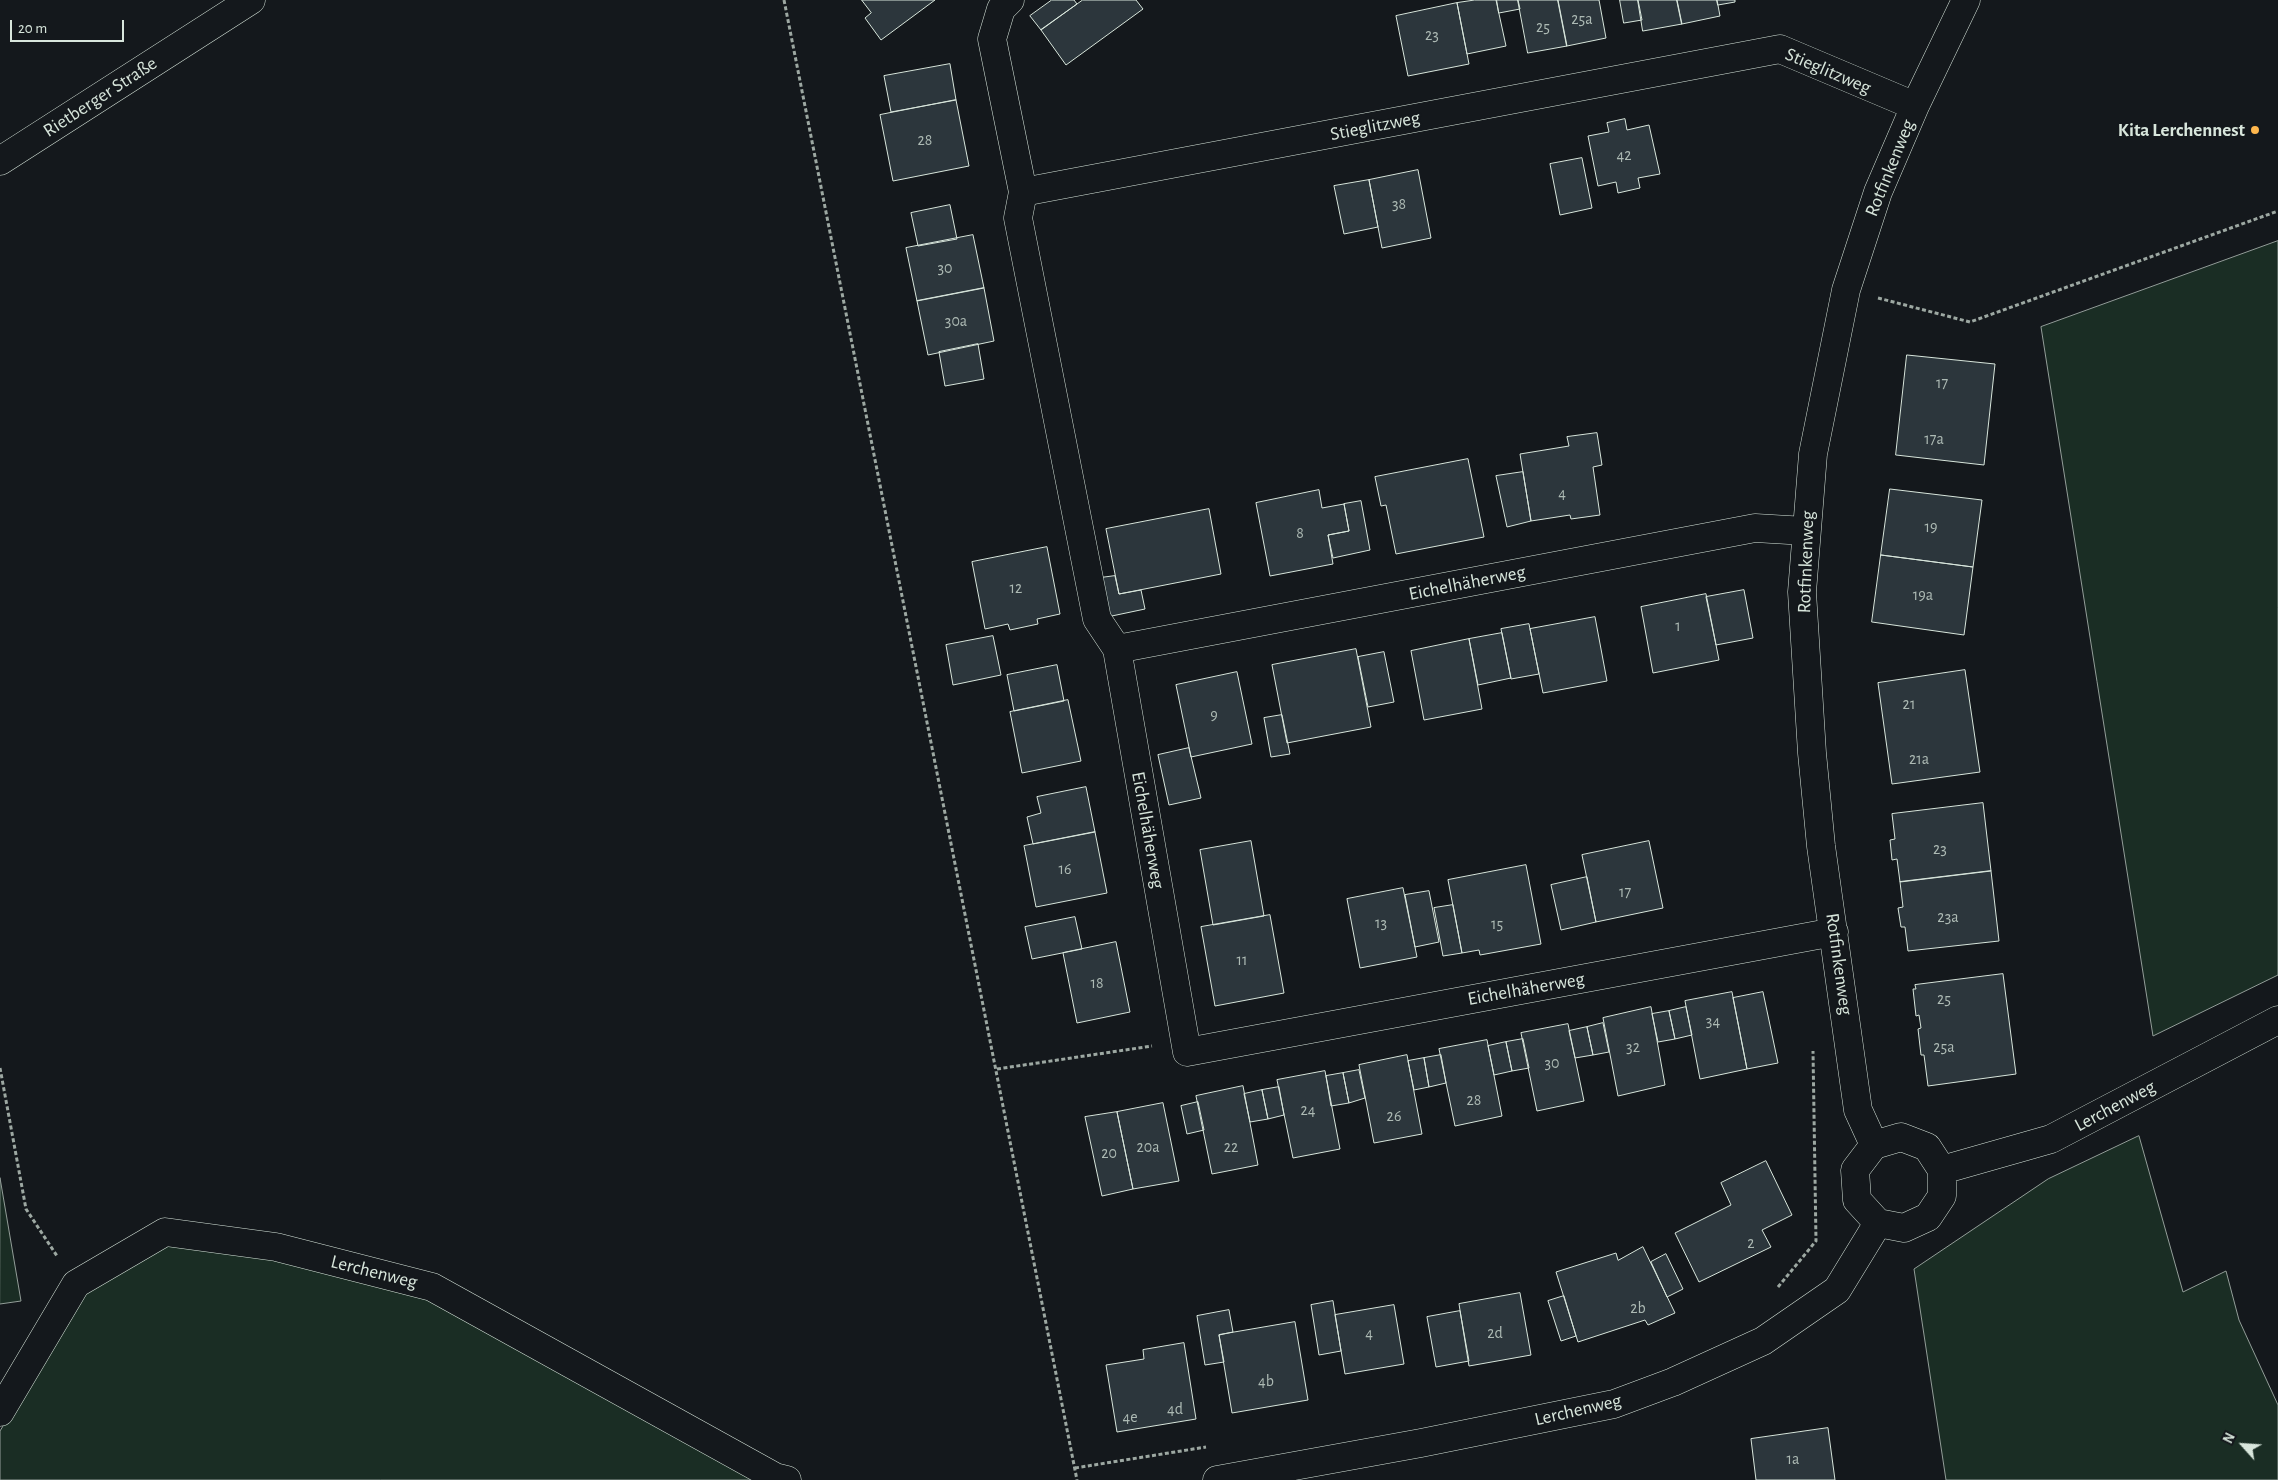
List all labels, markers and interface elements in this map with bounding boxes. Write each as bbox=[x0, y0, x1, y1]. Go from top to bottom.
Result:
house number: 25a bbox=[1571, 9, 1593, 29]
scale bar bbox=[12, 10, 126, 42]
house number: 25 bbox=[1536, 17, 1550, 37]
text: 20 m bbox=[18, 21, 47, 36]
house number: 23 bbox=[1425, 25, 1439, 45]
street label: Stieglitzweg bbox=[1782, 43, 1874, 99]
street label: Rietberger Straße bbox=[39, 52, 161, 142]
street label: Stieglitzweg bbox=[1328, 106, 1422, 146]
street label: Rotfinkenweg bbox=[1860, 116, 1920, 220]
place label: Kita Lerchennest bbox=[2118, 119, 2245, 141]
marker: Kita Lerchennest bbox=[2249, 124, 2261, 136]
house number: 28 bbox=[918, 130, 932, 150]
house number: 42 bbox=[1617, 145, 1631, 165]
house number: 38 bbox=[1392, 194, 1406, 214]
house number: 30 bbox=[937, 258, 953, 278]
house number: 30a bbox=[945, 311, 967, 331]
house number: 17 bbox=[1936, 373, 1948, 393]
house number: 17a bbox=[1924, 429, 1944, 449]
house number: 4 bbox=[1558, 483, 1566, 503]
street label: Rotfinkenweg bbox=[1793, 510, 1819, 614]
house number: 19 bbox=[1924, 517, 1938, 537]
house number: 8 bbox=[1296, 523, 1304, 543]
street label: Eichelhäherweg bbox=[1407, 561, 1527, 605]
house number: 12 bbox=[1010, 578, 1022, 598]
house number: 19a bbox=[1913, 585, 1933, 605]
house number: 1 bbox=[1675, 616, 1681, 636]
house number: 21 bbox=[1903, 694, 1915, 714]
house number: 9 bbox=[1210, 705, 1218, 725]
house number: 21a bbox=[1909, 749, 1929, 769]
street label: Eichelhäherweg bbox=[1126, 770, 1170, 890]
house number: 23 bbox=[1933, 839, 1947, 859]
house number: 16 bbox=[1058, 859, 1072, 879]
house number: 17 bbox=[1619, 882, 1631, 902]
house number: 23a bbox=[1937, 907, 1959, 927]
street label: Rotfinkenweg bbox=[1821, 912, 1857, 1016]
house number: 13 bbox=[1375, 913, 1387, 933]
house number: 15 bbox=[1491, 914, 1503, 934]
house number: 11 bbox=[1236, 950, 1248, 970]
street label: Eichelhäherweg bbox=[1466, 967, 1586, 1011]
house number: 18 bbox=[1090, 973, 1104, 993]
house number: 25 bbox=[1937, 989, 1951, 1009]
house number: 34 bbox=[1706, 1011, 1720, 1031]
house number: 32 bbox=[1626, 1037, 1640, 1057]
house number: 25a bbox=[1933, 1037, 1955, 1057]
house number: 30 bbox=[1544, 1053, 1560, 1073]
street label: Lerchenweg bbox=[2071, 1075, 2159, 1137]
house number: 28 bbox=[1467, 1090, 1481, 1110]
house number: 24 bbox=[1301, 1100, 1315, 1120]
house number: 26 bbox=[1387, 1106, 1401, 1126]
house number: 20a bbox=[1136, 1137, 1160, 1157]
house number: 22 bbox=[1224, 1137, 1238, 1157]
house number: 20 bbox=[1101, 1143, 1117, 1163]
house number: 2 bbox=[1747, 1233, 1755, 1253]
street label: Lerchenweg bbox=[328, 1250, 420, 1294]
house number: 2b bbox=[1630, 1298, 1646, 1318]
house number: 4 bbox=[1365, 1323, 1373, 1343]
house number: 2d bbox=[1487, 1323, 1503, 1343]
house number: 4b bbox=[1258, 1371, 1274, 1391]
street label: Lerchenweg bbox=[1532, 1389, 1624, 1431]
house number: 4d bbox=[1167, 1399, 1183, 1419]
house number: 4e bbox=[1122, 1407, 1138, 1427]
north arrow bbox=[2218, 1420, 2268, 1470]
text: N bbox=[2221, 1431, 2238, 1446]
house number: 1a bbox=[1787, 1449, 1799, 1469]

